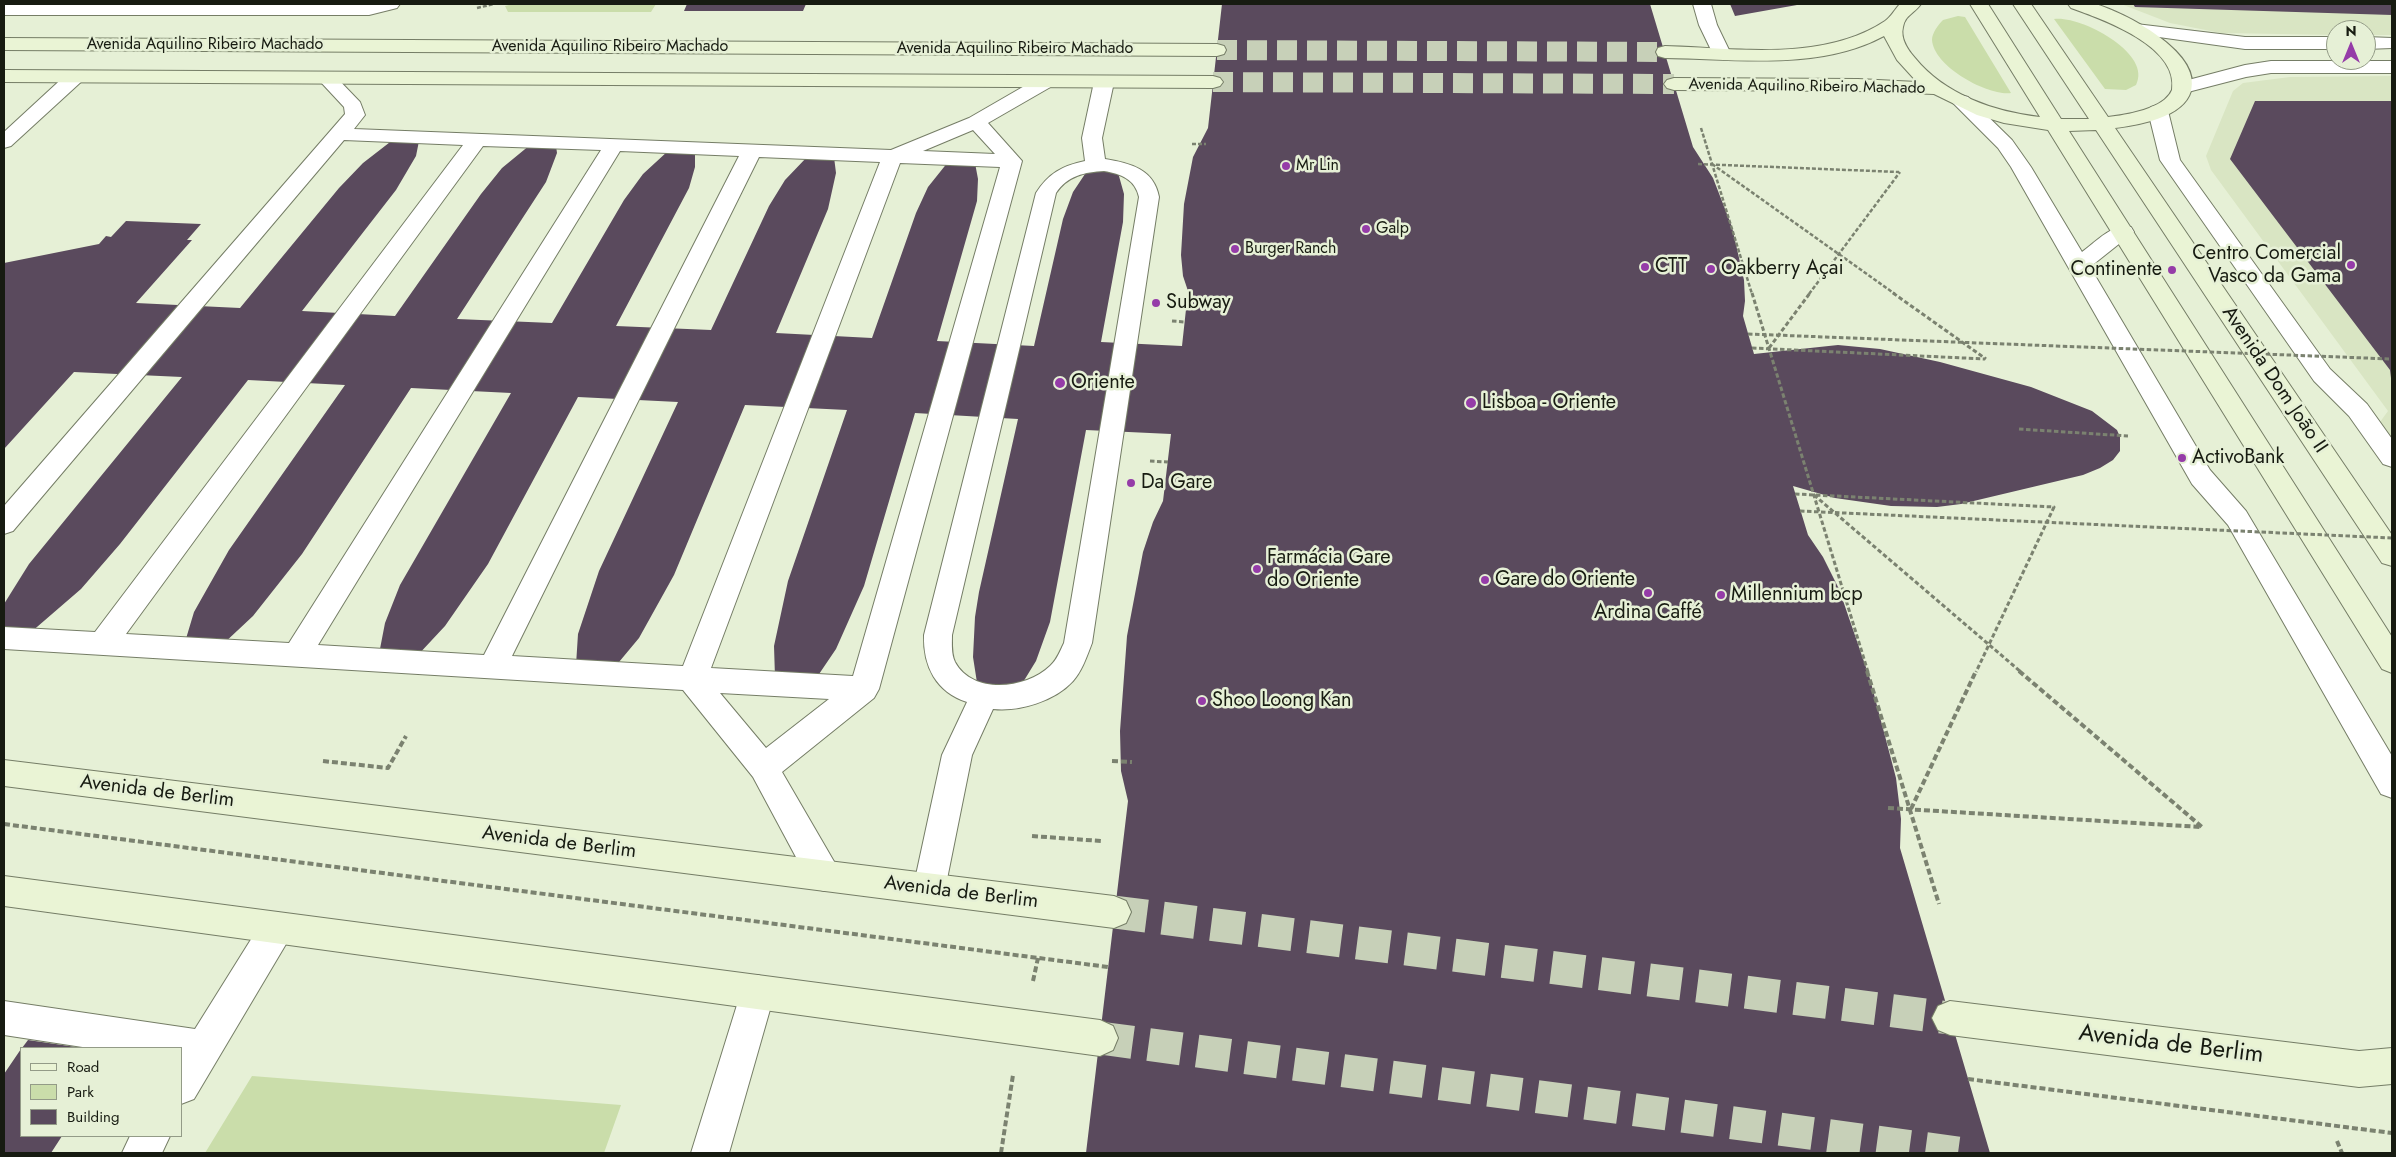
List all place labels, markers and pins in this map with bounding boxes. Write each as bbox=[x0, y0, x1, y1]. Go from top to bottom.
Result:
place label: Mr Lin bbox=[1296, 156, 1339, 176]
marker: Mr Lin bbox=[1280, 160, 1292, 172]
place label: Galp bbox=[1376, 219, 1409, 239]
marker: Galp bbox=[1360, 223, 1372, 235]
place label: Burger Ranch bbox=[1245, 239, 1336, 259]
place label: Centro Comercial Vasco da Gama bbox=[2192, 242, 2341, 289]
marker: Burger Ranch bbox=[1229, 243, 1241, 255]
place label: CTT bbox=[1655, 255, 1687, 279]
place label: Oakberry Açai bbox=[1721, 257, 1844, 281]
place label: Continente bbox=[2070, 258, 2162, 282]
marker: Centro Comercial Vasco da Gama bbox=[2345, 259, 2357, 271]
marker: CTT bbox=[1639, 261, 1651, 273]
marker: Oakberry Açai bbox=[1705, 263, 1717, 275]
marker: Continente bbox=[2166, 264, 2178, 276]
place label: Subway bbox=[1166, 291, 1230, 315]
marker: Subway bbox=[1150, 297, 1162, 309]
place label: Oriente bbox=[1071, 371, 1135, 395]
marker: Oriente bbox=[1053, 376, 1067, 390]
place label: Lisboa - Oriente bbox=[1482, 391, 1616, 415]
marker: Lisboa - Oriente bbox=[1464, 396, 1478, 410]
place label: ActivoBank bbox=[2192, 446, 2284, 470]
marker: ActivoBank bbox=[2176, 452, 2188, 464]
place label: Da Gare bbox=[1141, 471, 1212, 495]
marker: Da Gare bbox=[1125, 477, 1137, 489]
place label: Farmácia Gare do Oriente bbox=[1267, 546, 1391, 593]
marker: Farmácia Gare do Oriente bbox=[1251, 563, 1263, 575]
place label: Gare do Oriente bbox=[1495, 568, 1635, 592]
marker: Gare do Oriente bbox=[1479, 574, 1491, 586]
place label: Millennium bcp bbox=[1731, 583, 1863, 607]
marker: Ardina Caffé bbox=[1642, 587, 1654, 599]
marker: Millennium bcp bbox=[1715, 589, 1727, 601]
place label: Ardina Caffé bbox=[1594, 601, 1702, 625]
place label: Shoo Loong Kan bbox=[1212, 689, 1351, 713]
marker: Shoo Loong Kan bbox=[1196, 695, 1208, 707]

